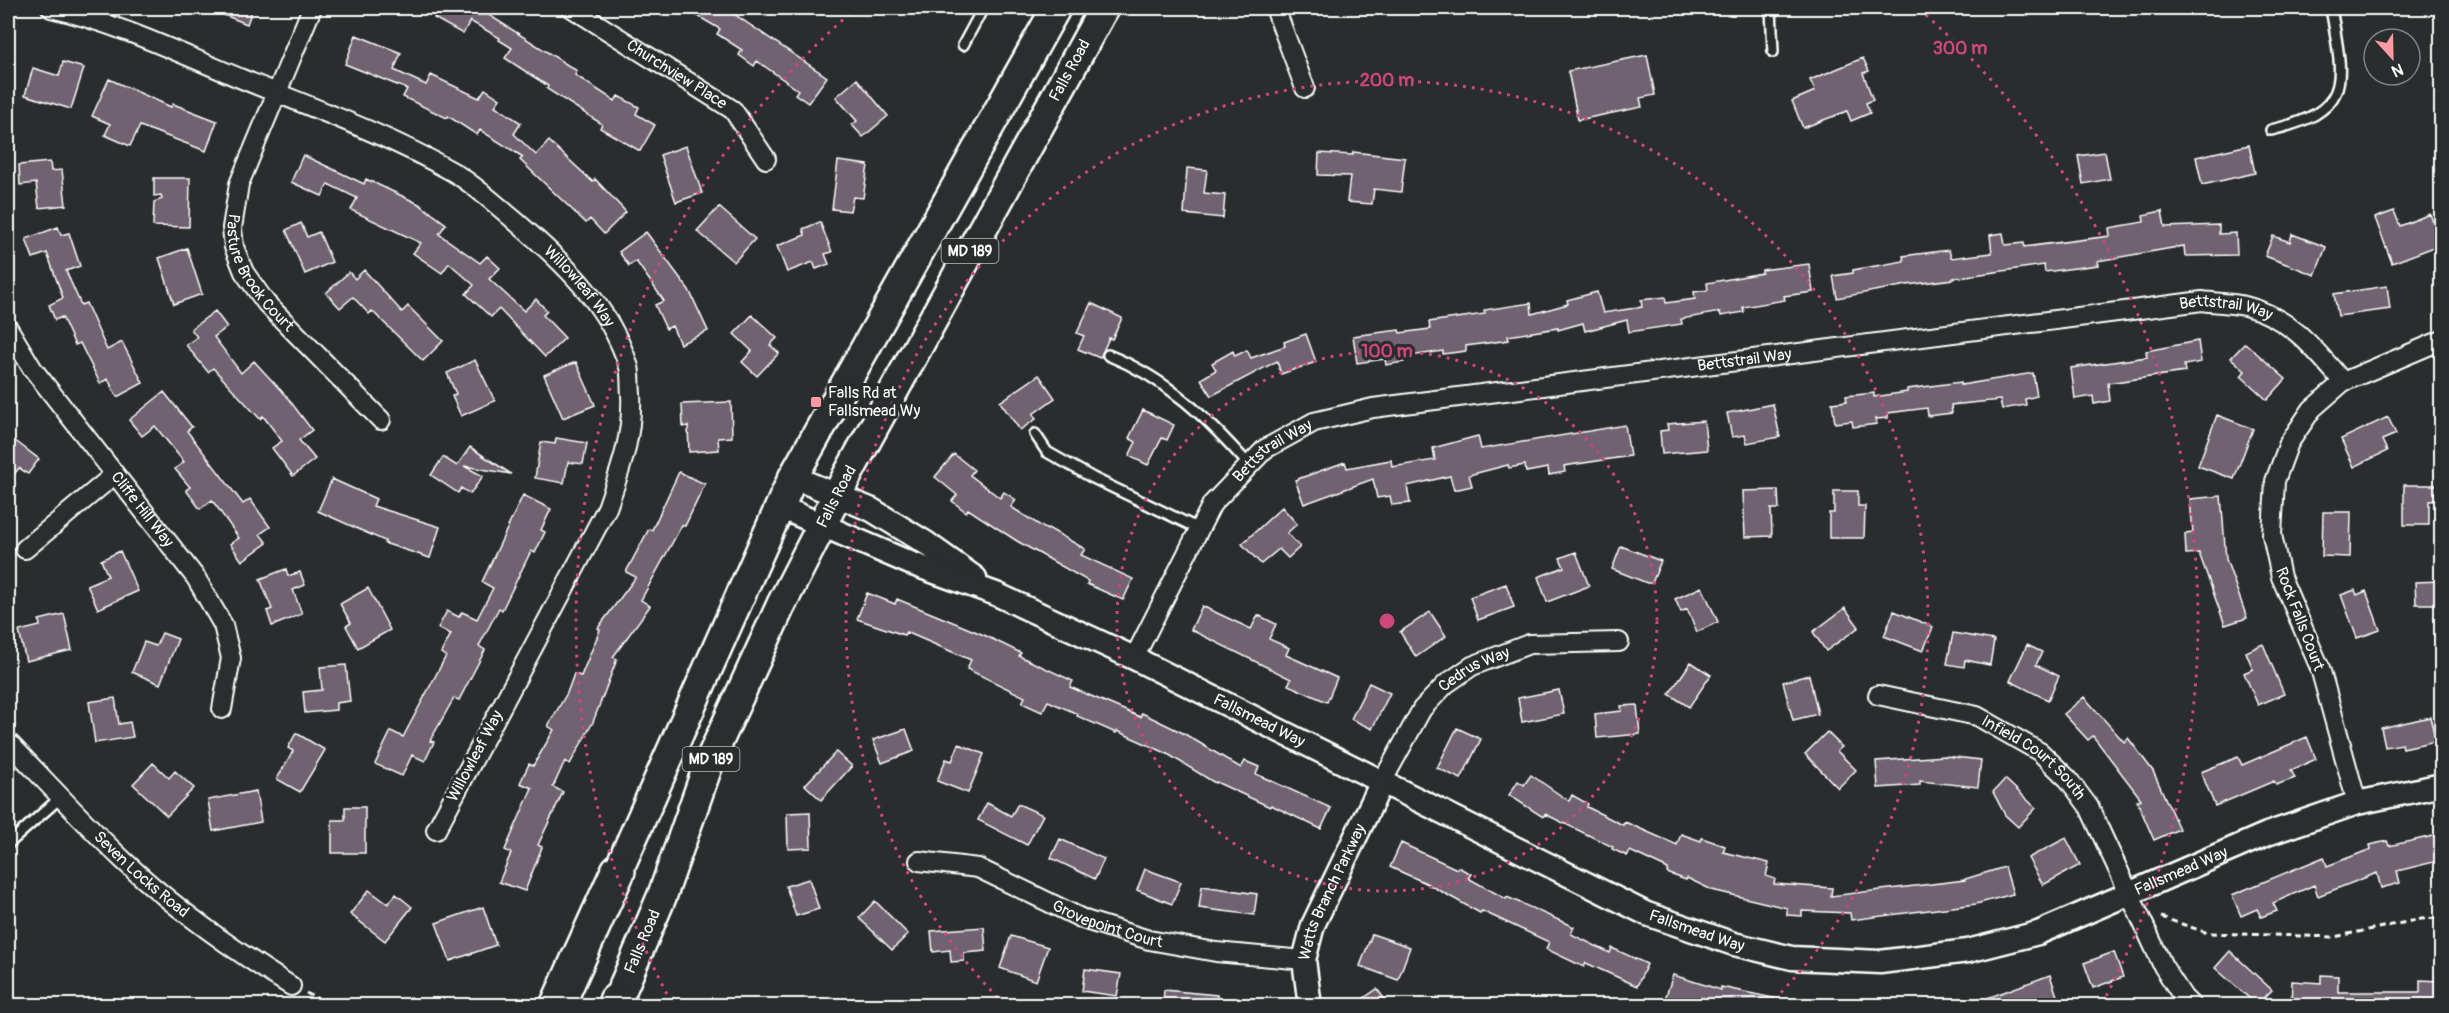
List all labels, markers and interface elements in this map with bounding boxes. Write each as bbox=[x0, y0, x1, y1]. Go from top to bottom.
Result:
north arrow bbox=[2362, 27, 2422, 87]
street label: Churchview Place bbox=[623, 35, 731, 114]
street label: Falls Road bbox=[1045, 36, 1095, 105]
text: 300 m bbox=[1933, 37, 1987, 60]
text: N bbox=[2388, 59, 2406, 81]
text: 200 m bbox=[1360, 69, 1414, 92]
street label: Pasture Brook Court bbox=[222, 212, 299, 336]
road number: MD 189 bbox=[942, 239, 998, 263]
street label: Willowleaf Way bbox=[540, 241, 619, 331]
street label: Bettstrail Way bbox=[2178, 291, 2276, 325]
text: 100 m bbox=[1361, 340, 1413, 363]
street label: Bettstrail Way bbox=[1696, 344, 1793, 376]
place label: Falls Rd at Fallsmead Wy bbox=[828, 383, 920, 421]
marker: Falls Rd at Fallsmead Wy bbox=[809, 395, 823, 409]
street label: Bettstrail Way bbox=[1228, 415, 1316, 486]
street label: Falls Road bbox=[812, 462, 861, 531]
street label: Cliffe Hill Way bbox=[107, 468, 178, 551]
street label: Rock Falls Court bbox=[2271, 564, 2329, 674]
centre of rings bbox=[1377, 611, 1397, 631]
street label: Cedrus Way bbox=[1434, 642, 1513, 696]
street label: Fallsmead Way bbox=[1210, 689, 1308, 752]
street label: Willowleaf Way bbox=[443, 707, 507, 805]
street label: Infield Court South bbox=[1978, 711, 2090, 804]
road number: MD 189 bbox=[682, 747, 740, 771]
street label: Watts Branch Parkway bbox=[1294, 820, 1370, 963]
street label: Seven Locks Road bbox=[89, 827, 193, 922]
street label: Fallsmead Way bbox=[2131, 842, 2231, 900]
street label: Grovepoint Court bbox=[1049, 896, 1165, 952]
street label: Fallsmead Way bbox=[1646, 905, 1747, 956]
street label: Falls Road bbox=[620, 907, 665, 977]

